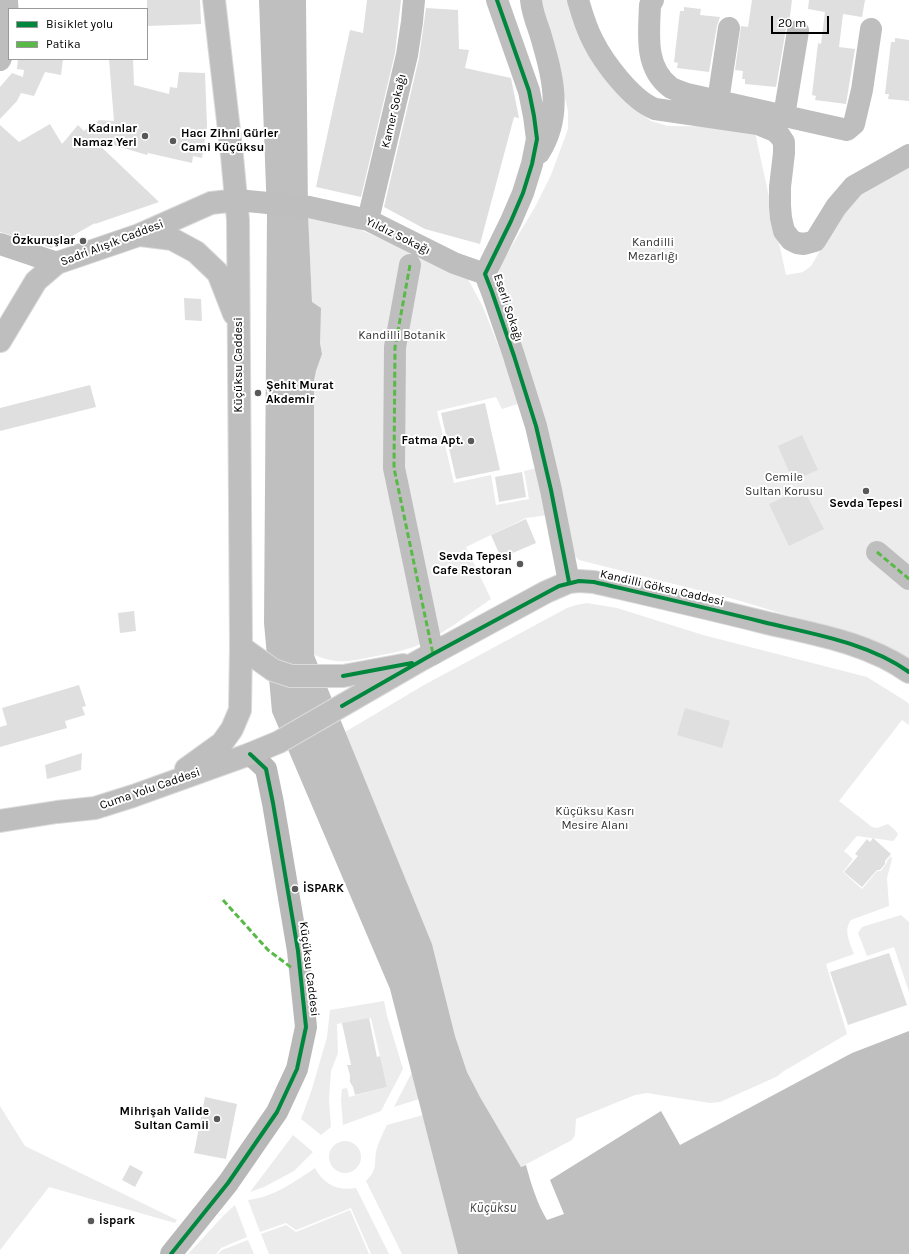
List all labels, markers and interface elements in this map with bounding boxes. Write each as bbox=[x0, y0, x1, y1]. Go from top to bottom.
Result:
legend bbox=[8, 8, 148, 60]
scale bar bbox=[773, 8, 831, 34]
text: 20 m bbox=[778, 16, 806, 30]
text: Bisiklet yolu bbox=[46, 17, 113, 31]
text: Patika bbox=[46, 37, 81, 51]
street label: Kamer Sokağı bbox=[378, 72, 410, 150]
place label: Kadınlar Namaz Yeri bbox=[73, 122, 137, 150]
place label: Hacı Zihni Gürler Cami Küçüksu bbox=[181, 127, 278, 155]
marker: Kadınlar Namaz Yeri bbox=[140, 131, 150, 141]
marker: Hacı Zihni Gürler Cami Küçüksu bbox=[168, 136, 178, 146]
street label: Yıldız Sokağı bbox=[363, 214, 433, 258]
street label: Sadri Alışık Caddesi bbox=[58, 217, 166, 269]
place label: Özkuruşlar bbox=[12, 234, 75, 248]
marker: Özkuruşlar bbox=[78, 236, 88, 246]
park label: Kandilli Mezarlığı bbox=[628, 236, 678, 264]
street label: Eserli Sokağı bbox=[490, 272, 526, 344]
street label: Küçüksu Caddesi bbox=[232, 317, 246, 413]
park label: Kandilli Botanik bbox=[358, 329, 446, 343]
place label: Şehit Murat Akdemir bbox=[266, 379, 334, 407]
marker: Şehit Murat Akdemir bbox=[253, 388, 263, 398]
place label: Fatma Apt. bbox=[401, 434, 463, 448]
marker: Fatma Apt. bbox=[466, 436, 476, 446]
park label: Cemile Sultan Korusu bbox=[745, 471, 823, 499]
marker: Sevda Tepesi bbox=[861, 486, 871, 496]
place label: Sevda Tepesi bbox=[829, 497, 903, 511]
place label: Sevda Tepesi Cafe Restoran bbox=[432, 550, 512, 578]
marker: Sevda Tepesi Cafe Restoran bbox=[515, 559, 525, 569]
street label: Kandilli Göksu Caddesi bbox=[599, 567, 725, 609]
street label: Cuma Yolu Caddesi bbox=[98, 765, 202, 813]
park label: Küçüksu Kasrı Mesire Alanı bbox=[555, 805, 635, 833]
place label: İSPARK bbox=[303, 882, 344, 896]
marker: İSPARK bbox=[290, 884, 300, 894]
street label: Küçüksu Caddesi bbox=[296, 921, 322, 1017]
place label: Mihrişah Valide Sultan Camii bbox=[119, 1105, 209, 1133]
marker: Mihrişah Valide Sultan Camii bbox=[212, 1114, 222, 1124]
water label: Küçüksu bbox=[469, 1200, 517, 1216]
place label: İspark bbox=[99, 1214, 135, 1228]
marker: İspark bbox=[86, 1216, 96, 1226]

